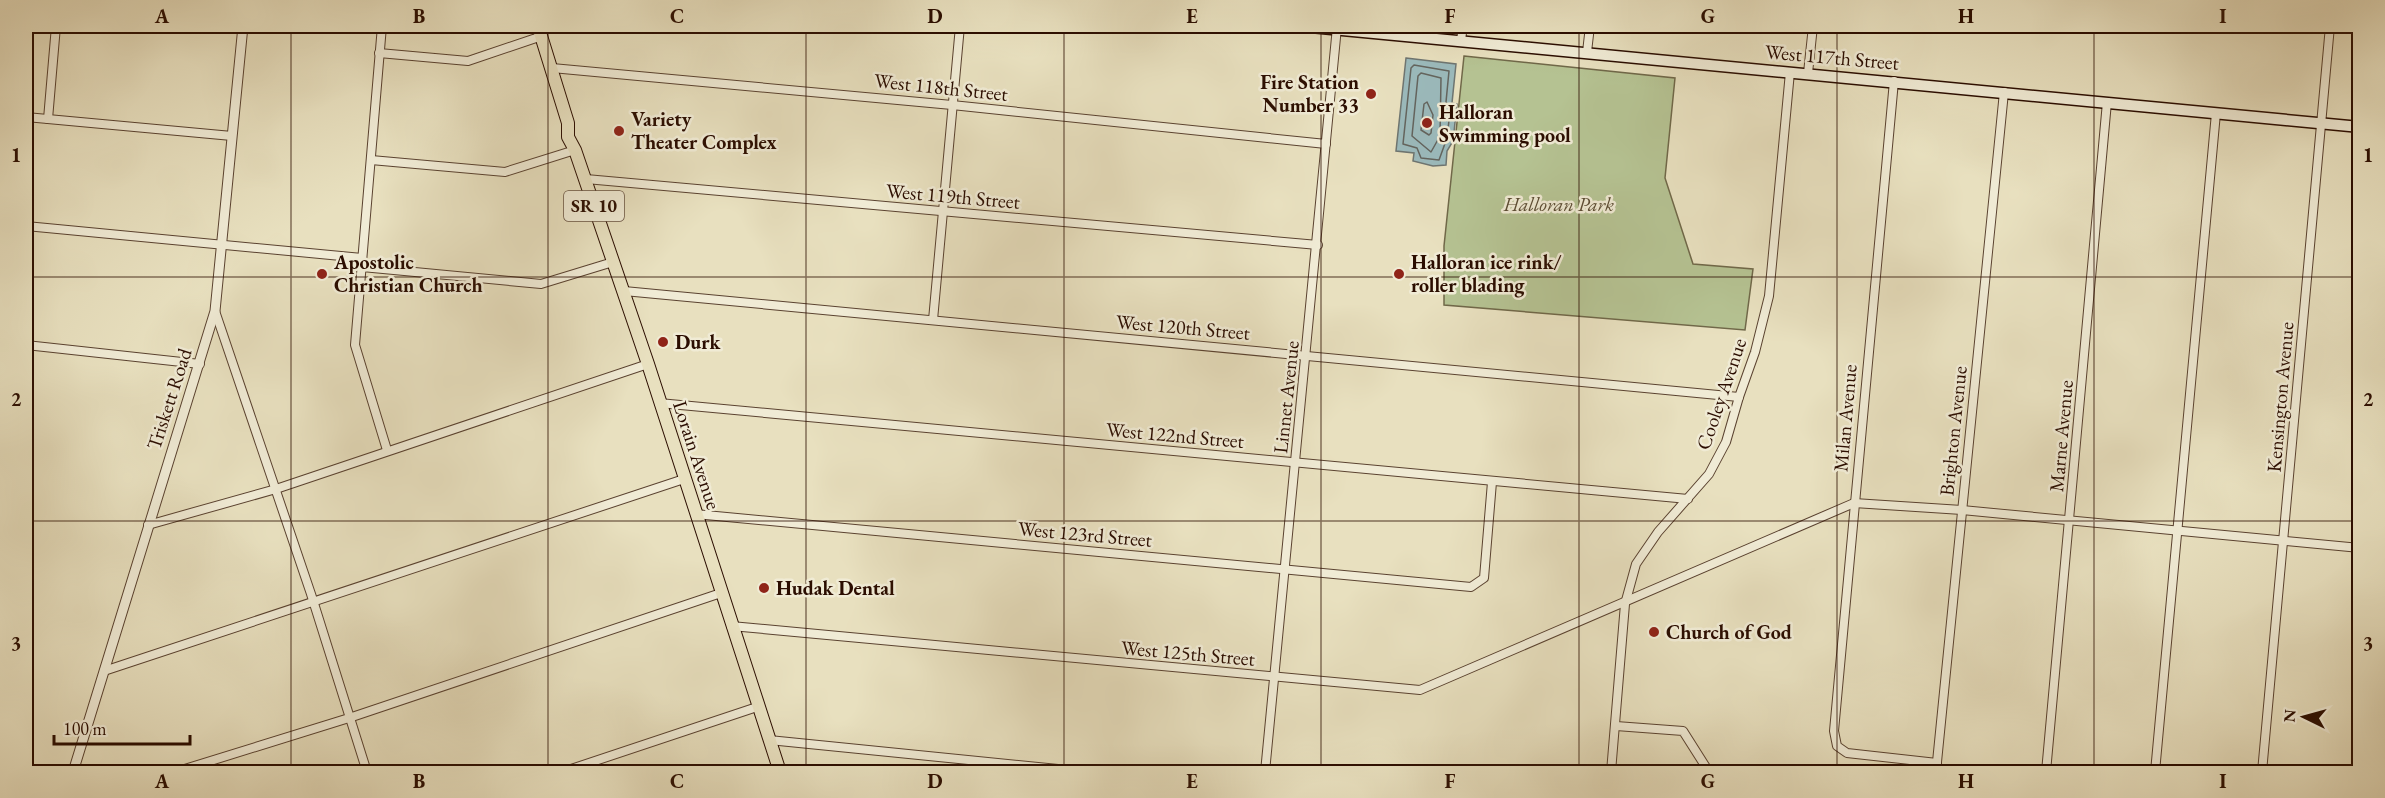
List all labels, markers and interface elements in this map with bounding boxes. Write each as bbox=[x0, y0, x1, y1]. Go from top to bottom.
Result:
text: A bbox=[154, 3, 170, 29]
text: B bbox=[413, 3, 425, 29]
text: C bbox=[670, 3, 684, 29]
text: D bbox=[927, 3, 943, 29]
text: E bbox=[1186, 3, 1198, 29]
text: F bbox=[1445, 3, 1456, 29]
text: G bbox=[1701, 3, 1715, 29]
text: H bbox=[1958, 3, 1974, 29]
text: I bbox=[2219, 3, 2227, 29]
street label: West 117th Street bbox=[1764, 38, 1901, 76]
street label: West 118th Street bbox=[873, 67, 1010, 107]
place label: Fire Station Number 33 bbox=[1260, 69, 1359, 118]
marker: Fire Station Number 33 bbox=[1364, 87, 1378, 101]
place label: Halloran Swimming pool bbox=[1439, 99, 1571, 148]
place label: Variety Theater Complex bbox=[631, 106, 777, 155]
marker: Halloran Swimming pool bbox=[1420, 116, 1434, 130]
marker: Variety Theater Complex bbox=[612, 124, 626, 138]
text: 1 bbox=[11, 142, 21, 168]
text: 1 bbox=[2363, 142, 2373, 168]
street label: West 119th Street bbox=[885, 177, 1022, 215]
road number: SR 10 bbox=[564, 191, 624, 221]
park label: Halloran Park bbox=[1503, 191, 1614, 217]
place label: Apostolic Christian Church bbox=[333, 249, 483, 298]
place label: Halloran ice rink/ roller blading bbox=[1411, 249, 1562, 298]
marker: Apostolic Christian Church bbox=[315, 267, 329, 281]
marker: Halloran ice rink/ roller blading bbox=[1392, 267, 1406, 281]
street label: West 120th Street bbox=[1115, 308, 1252, 346]
street label: Kensington Avenue bbox=[2260, 321, 2300, 473]
place label: Durk bbox=[675, 329, 722, 355]
marker: Durk bbox=[656, 335, 670, 349]
street label: Cooley Avenue bbox=[1690, 335, 1752, 453]
street label: Linnet Avenue bbox=[1267, 339, 1305, 455]
street label: Triskett Road bbox=[140, 344, 198, 453]
street label: Milan Avenue bbox=[1827, 363, 1863, 473]
street label: Brighton Avenue bbox=[1933, 365, 1973, 497]
street label: Marne Avenue bbox=[2043, 379, 2079, 493]
text: 2 bbox=[11, 386, 22, 412]
text: 2 bbox=[2363, 386, 2374, 412]
street label: Lorain Avenue bbox=[667, 397, 727, 513]
street label: West 122nd Street bbox=[1105, 416, 1246, 454]
street label: West 123rd Street bbox=[1017, 515, 1154, 553]
place label: Hudak Dental bbox=[776, 575, 895, 601]
marker: Hudak Dental bbox=[757, 581, 771, 595]
place label: Church of God bbox=[1666, 619, 1792, 645]
marker: Church of God bbox=[1647, 625, 1661, 639]
text: 3 bbox=[11, 630, 21, 656]
text: 3 bbox=[2363, 630, 2373, 656]
street label: West 125th Street bbox=[1120, 634, 1257, 672]
north arrow bbox=[2274, 687, 2334, 747]
scale bar bbox=[54, 708, 190, 746]
text: N bbox=[2279, 708, 2301, 723]
text: 100 m bbox=[63, 717, 107, 740]
text: A bbox=[154, 768, 170, 794]
text: B bbox=[413, 768, 425, 794]
text: C bbox=[670, 768, 684, 794]
text: D bbox=[927, 768, 943, 794]
text: E bbox=[1186, 768, 1198, 794]
text: F bbox=[1445, 768, 1456, 794]
text: G bbox=[1701, 768, 1715, 794]
text: H bbox=[1958, 768, 1974, 794]
text: I bbox=[2219, 768, 2227, 794]

